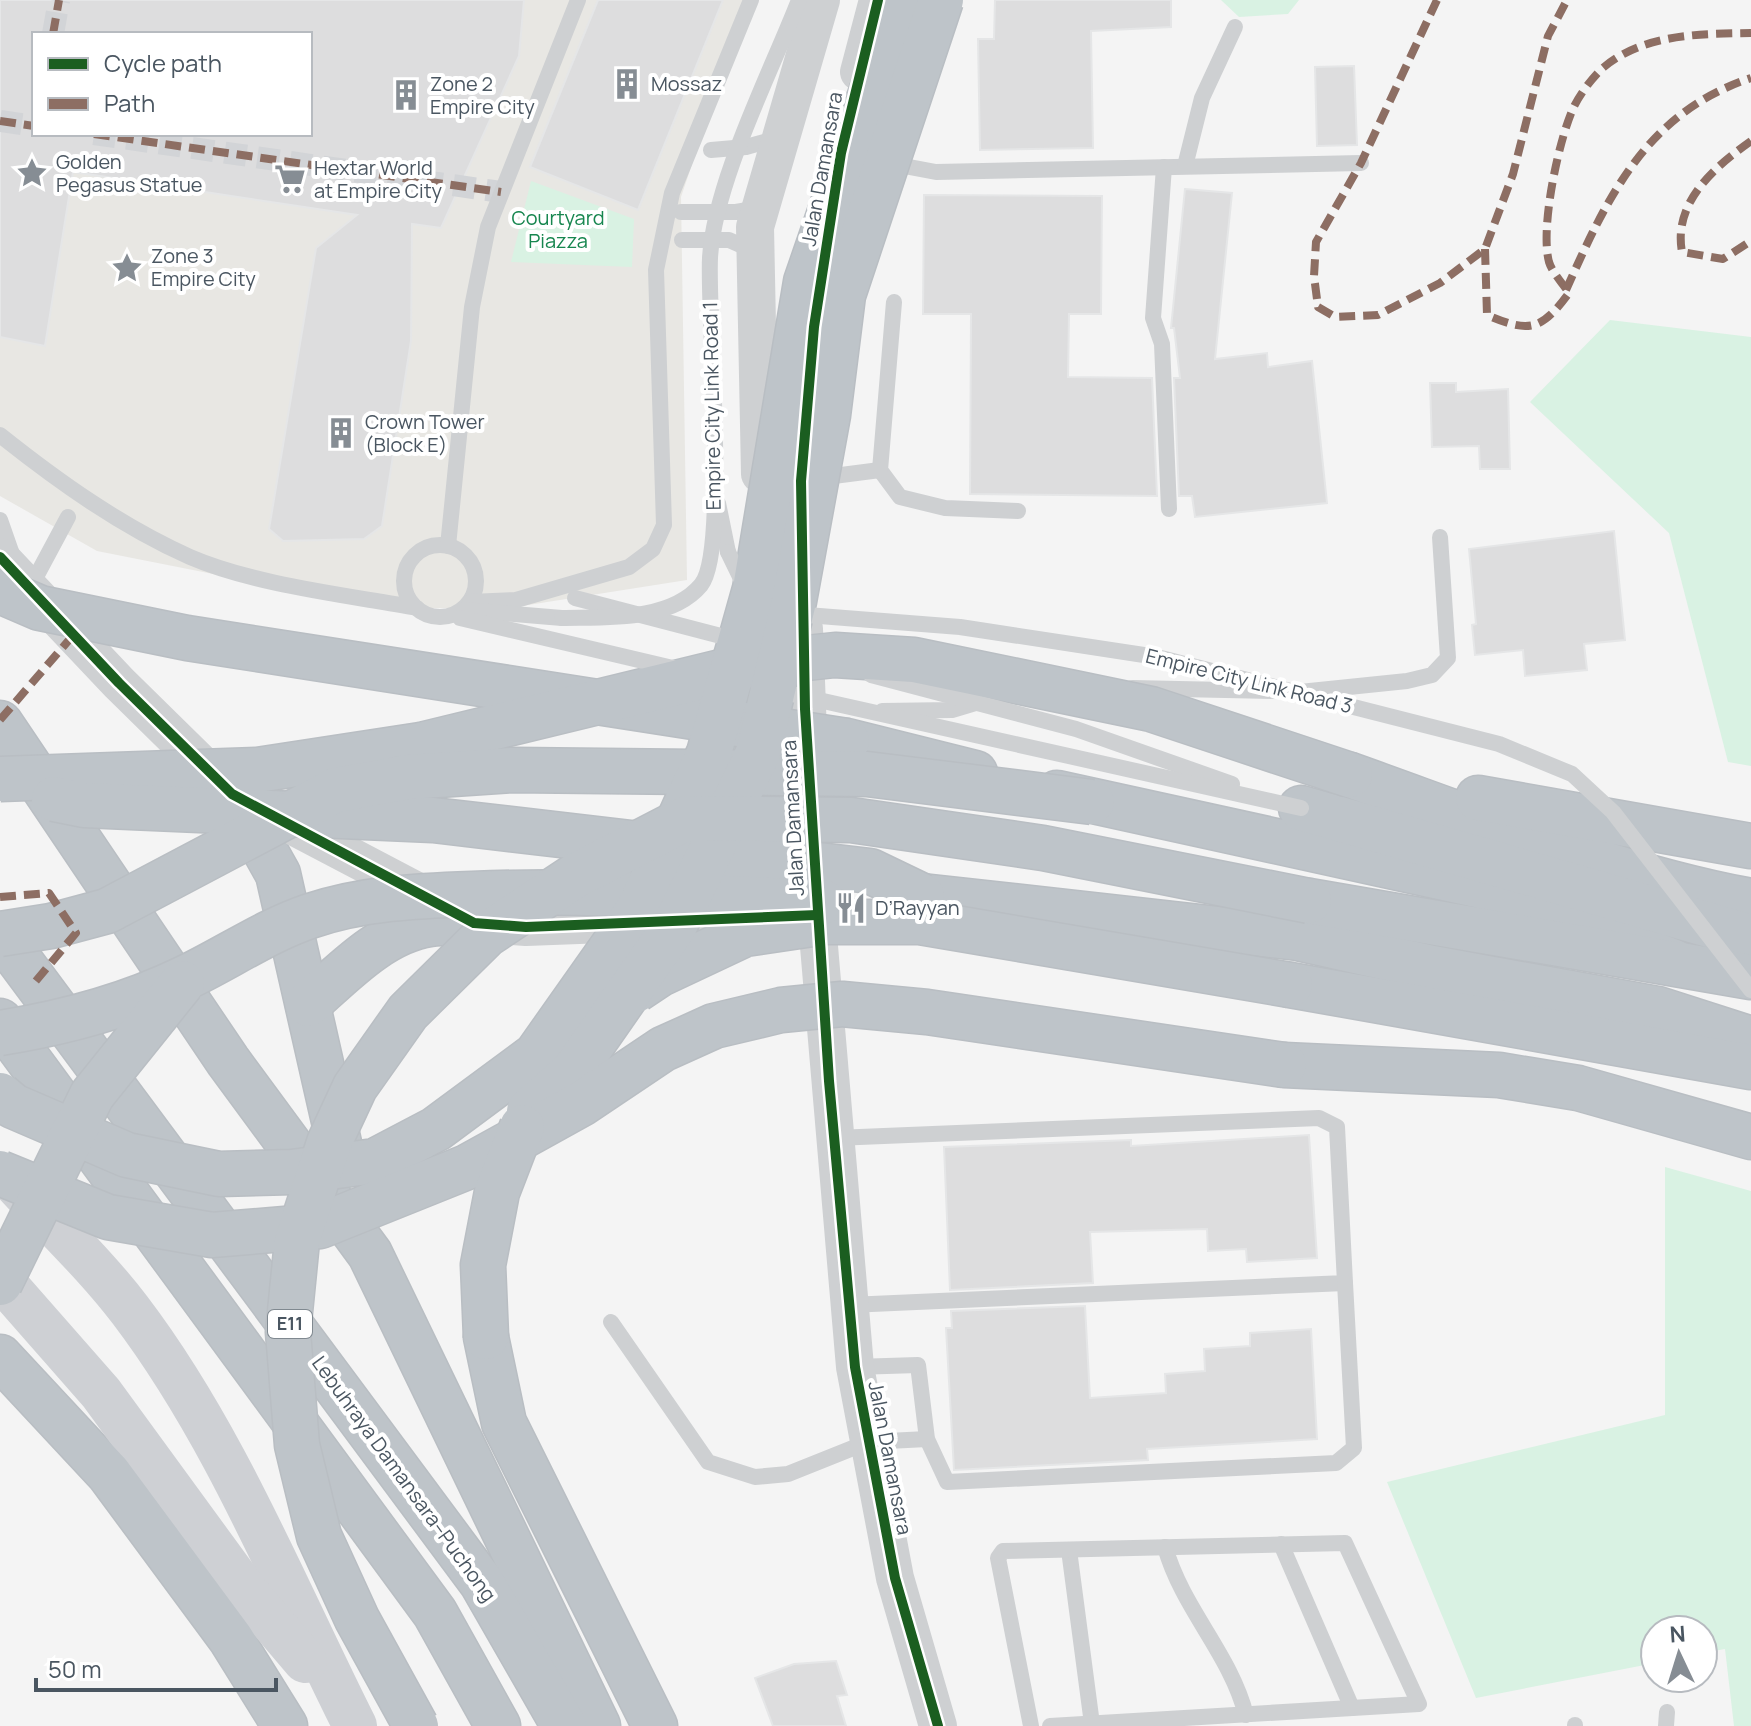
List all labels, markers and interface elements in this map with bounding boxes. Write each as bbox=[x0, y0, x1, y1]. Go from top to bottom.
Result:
legend bbox=[32, 32, 312, 136]
text: Cycle path bbox=[104, 46, 222, 79]
building icon: Mossaz bbox=[610, 67, 644, 101]
place label: Zone 2 Empire City bbox=[430, 70, 535, 120]
place label: Mossaz bbox=[651, 70, 722, 97]
building icon: Zone 2 Empire City bbox=[389, 78, 423, 112]
text: Path bbox=[104, 86, 155, 119]
street label: Jalan Damansara bbox=[795, 90, 848, 248]
place label: Golden Pegasus Statue bbox=[56, 148, 203, 198]
place label: Hextar World at Empire City bbox=[314, 154, 442, 204]
place icon: Golden Pegasus Statue bbox=[15, 156, 49, 190]
supermarket icon: Hextar World at Empire City bbox=[273, 162, 307, 196]
park label: Courtyard Piazza bbox=[511, 204, 605, 254]
place label: Zone 3 Empire City bbox=[151, 242, 256, 292]
place icon: Zone 3 Empire City bbox=[110, 251, 144, 285]
street label: Empire City Link Road 1 bbox=[696, 301, 727, 511]
place label: Crown Tower (Block E) bbox=[365, 408, 485, 458]
building icon: Crown Tower (Block E) bbox=[324, 416, 358, 450]
street label: Empire City Link Road 3 bbox=[1143, 642, 1355, 719]
street label: Jalan Damansara bbox=[775, 739, 810, 897]
restaurant icon: D’Rayyan bbox=[834, 891, 868, 925]
place label: D’Rayyan bbox=[875, 894, 960, 921]
road number: E11 bbox=[268, 1310, 312, 1338]
street label: Lebuhraya Damansara–Puchong bbox=[306, 1350, 503, 1607]
street label: Jalan Damansara bbox=[862, 1379, 919, 1537]
north arrow bbox=[1639, 1614, 1719, 1694]
text: N bbox=[1669, 1619, 1687, 1650]
scale bar bbox=[36, 1642, 276, 1692]
text: 50 m bbox=[48, 1652, 102, 1685]

